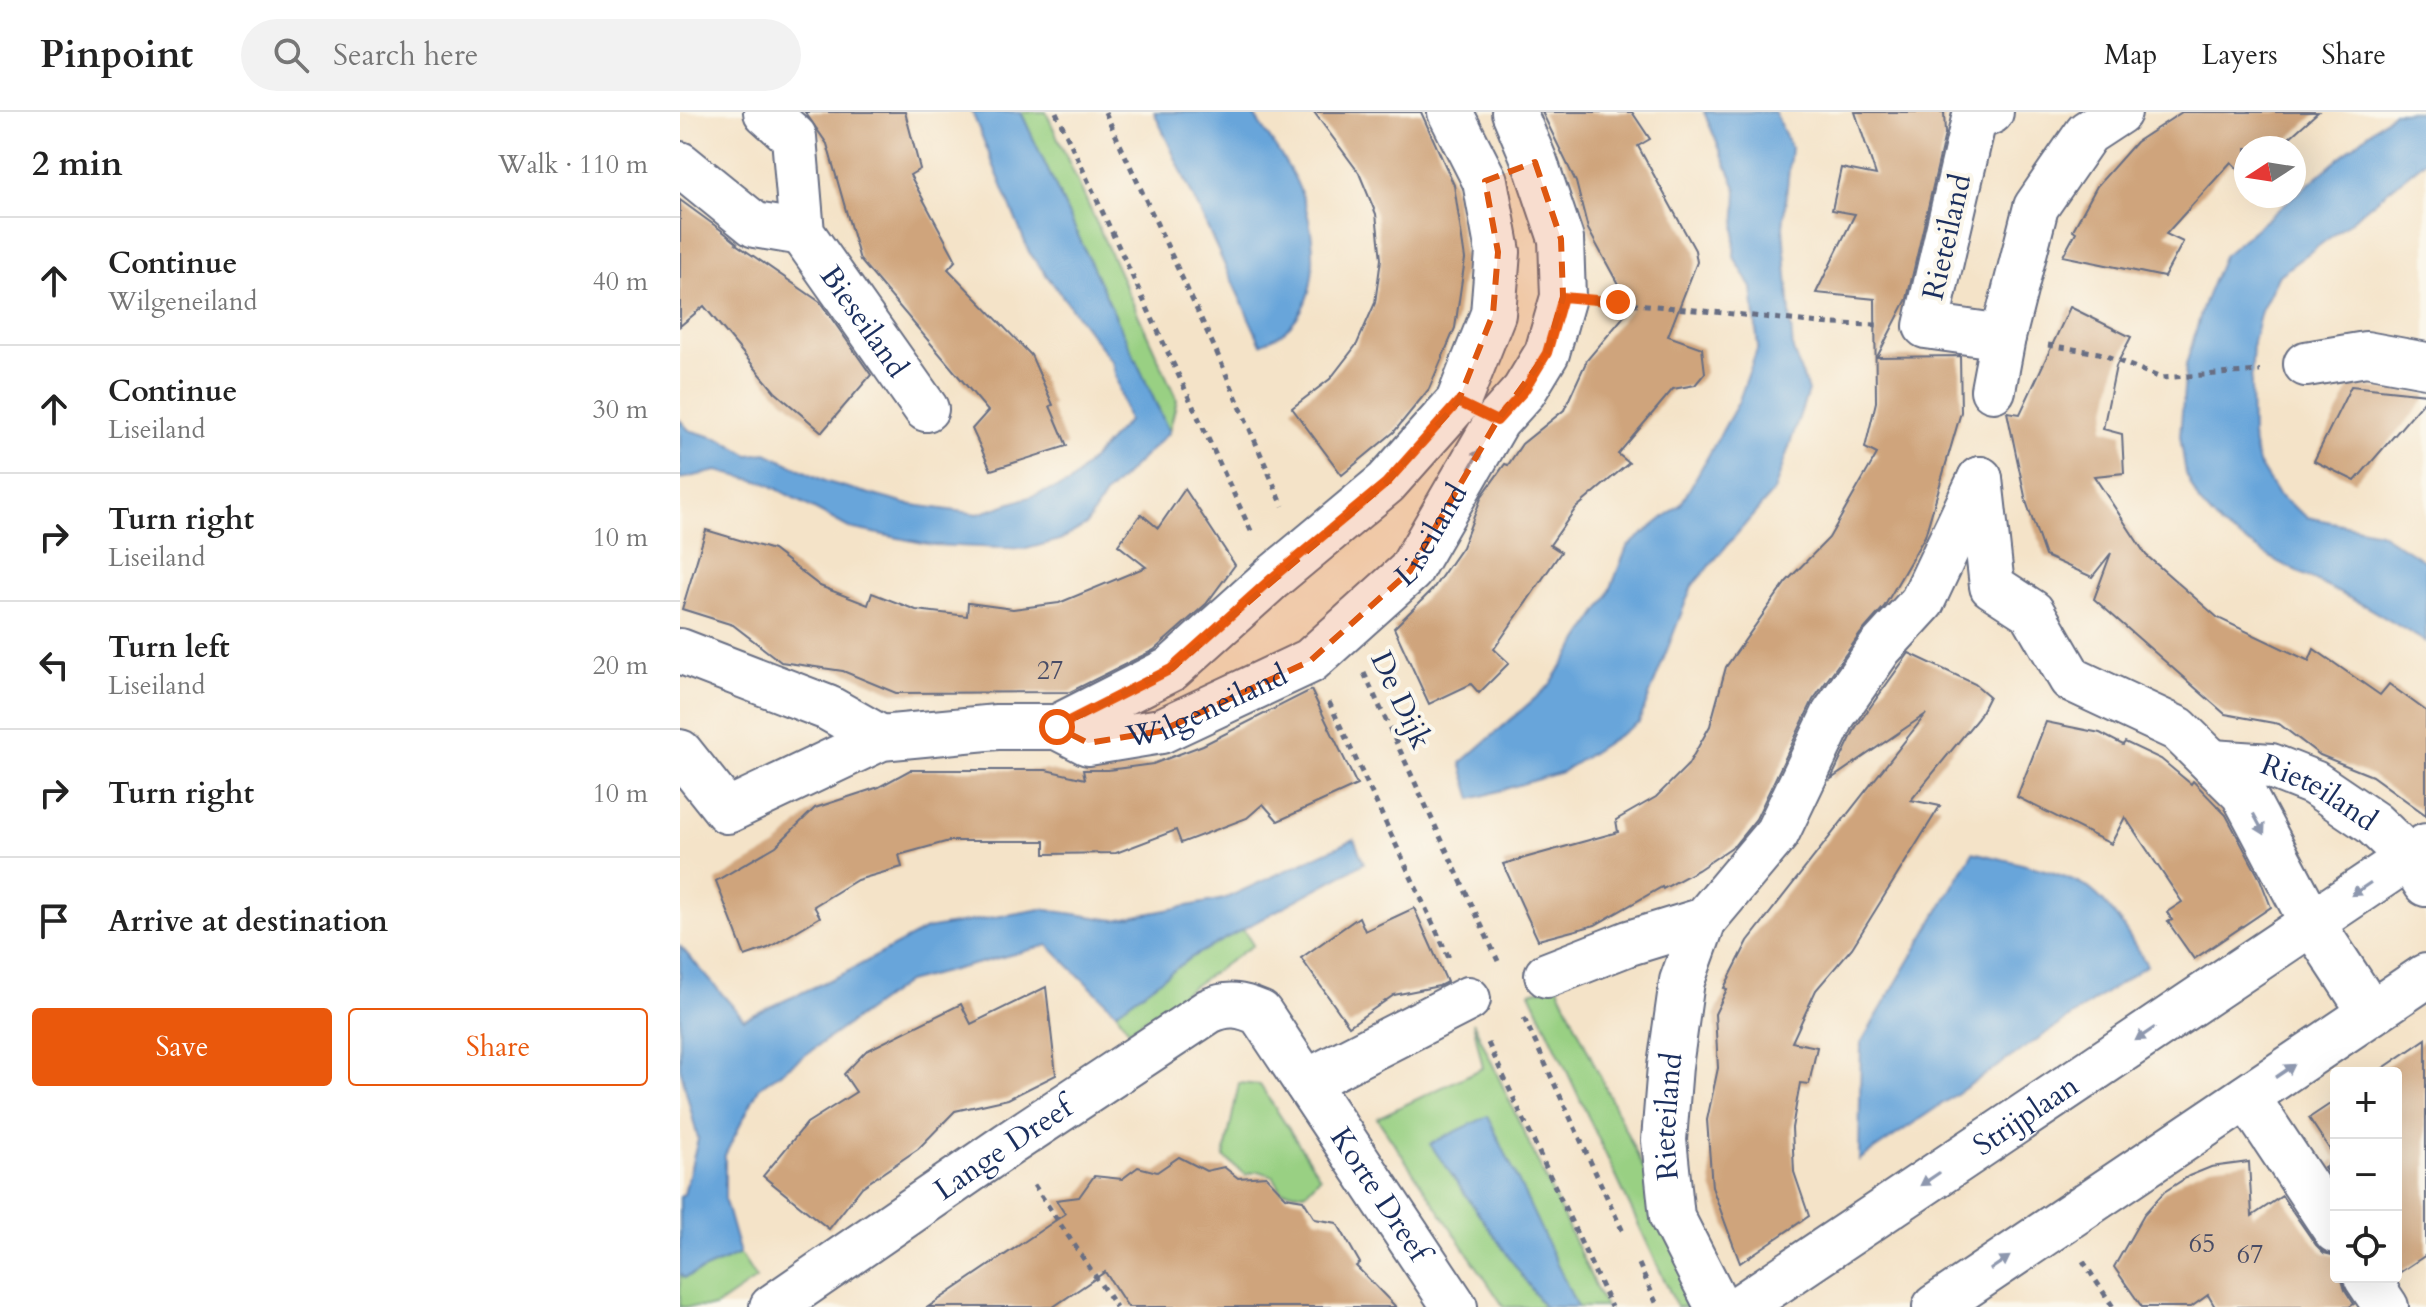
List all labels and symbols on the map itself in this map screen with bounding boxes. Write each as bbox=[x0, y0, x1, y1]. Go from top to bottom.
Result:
north arrow bbox=[2234, 136, 2306, 208]
street label: Rieteiland bbox=[1913, 170, 1981, 304]
street label: Bieseiland bbox=[811, 257, 918, 386]
route end bbox=[1600, 284, 1636, 320]
one-way arrow bbox=[1468, 448, 1482, 470]
street label: Liseiland bbox=[1386, 476, 1477, 596]
street label: De Dijk bbox=[1361, 644, 1441, 756]
house number: 27 bbox=[1037, 653, 1063, 688]
street label: Wilgeneiland bbox=[1122, 654, 1294, 757]
route start bbox=[1039, 709, 1075, 745]
street label: Rieteiland bbox=[2255, 744, 2386, 841]
one-way arrow bbox=[2253, 812, 2266, 835]
one-way arrow bbox=[2351, 881, 2372, 896]
one-way arrow bbox=[2135, 1026, 2156, 1041]
street label: Rieteiland bbox=[1643, 1050, 1692, 1182]
one-way arrow bbox=[2275, 1064, 2296, 1079]
street label: Strijplaan bbox=[1965, 1065, 2086, 1165]
street label: Lange Dreef bbox=[926, 1084, 1084, 1210]
street label: Korte Dreef bbox=[1321, 1119, 1442, 1273]
one-way arrow bbox=[1919, 1171, 1940, 1186]
house number: 65 bbox=[2189, 1226, 2215, 1261]
house number: 67 bbox=[2237, 1237, 2263, 1272]
one-way arrow bbox=[1989, 1257, 2011, 1271]

